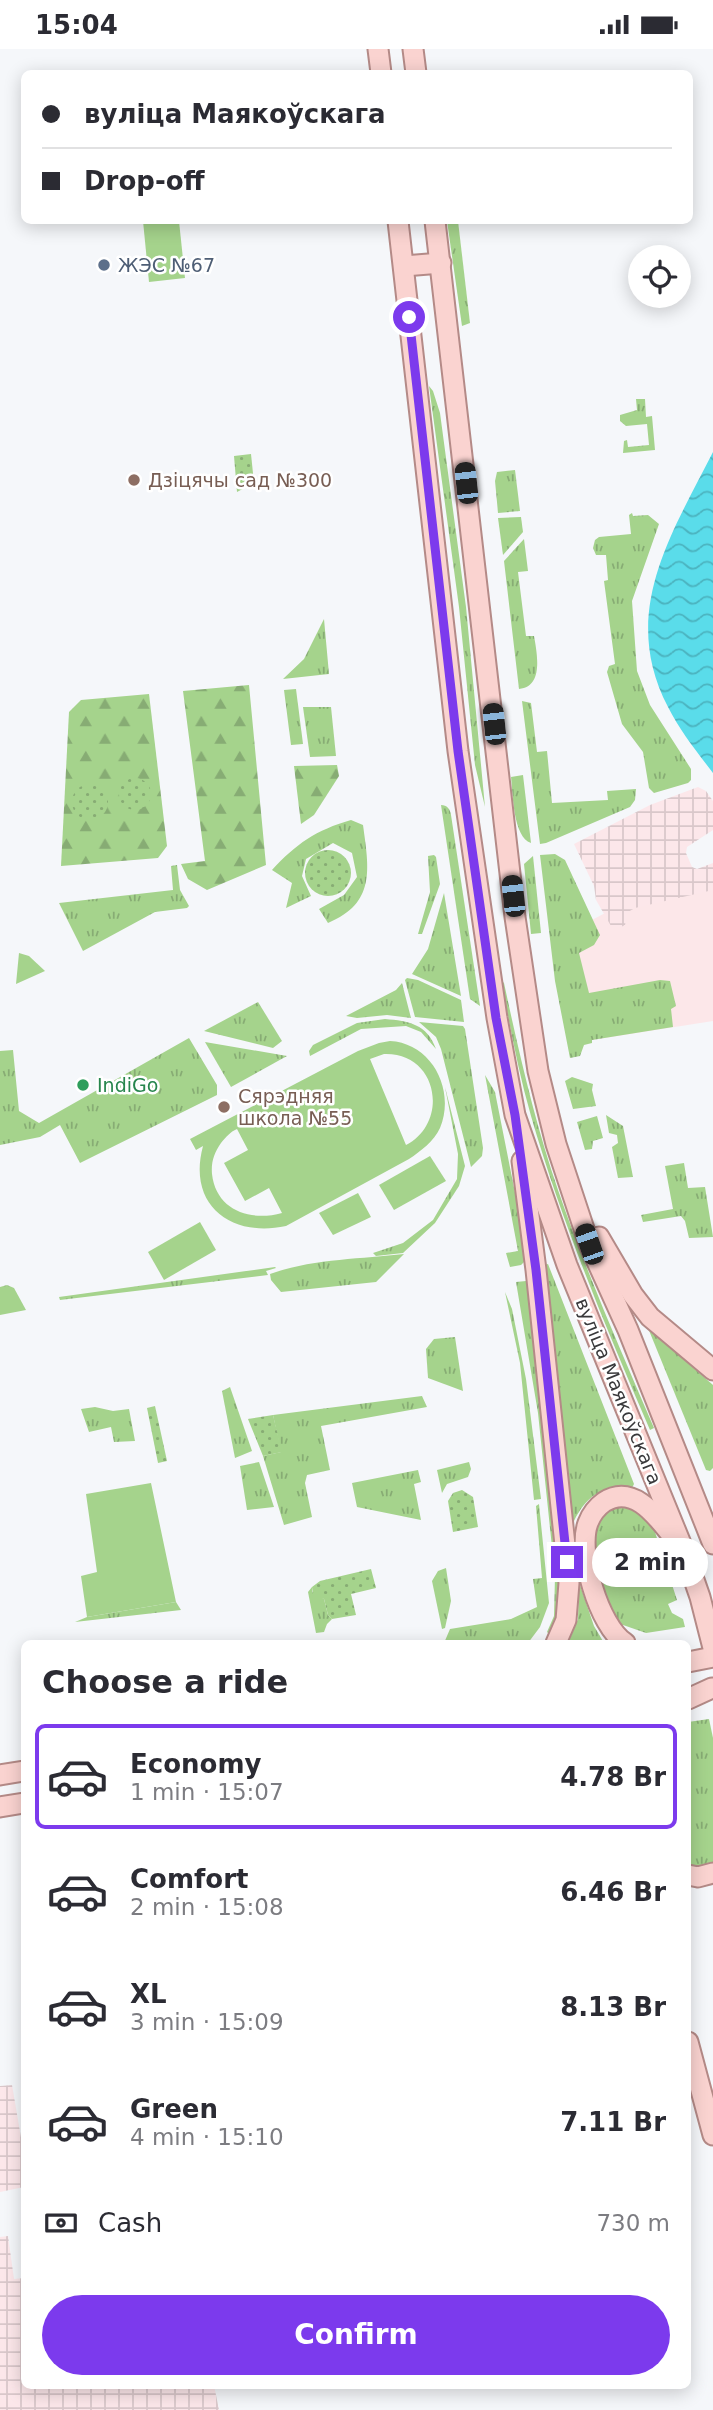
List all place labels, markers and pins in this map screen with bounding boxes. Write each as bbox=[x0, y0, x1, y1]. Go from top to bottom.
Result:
place label: ЖЭС №67 bbox=[118, 254, 215, 276]
marker: ЖЭС №67 bbox=[96, 257, 112, 273]
place label: Дзіцячы сад №300 bbox=[148, 469, 332, 491]
marker: Дзіцячы сад №300 bbox=[126, 472, 142, 488]
place label: IndiGo bbox=[97, 1074, 158, 1096]
marker: IndiGo bbox=[75, 1077, 91, 1093]
place label: Сярэдняя школа №55 bbox=[238, 1085, 352, 1129]
marker: Сярэдняя школа №55 bbox=[216, 1099, 232, 1115]

